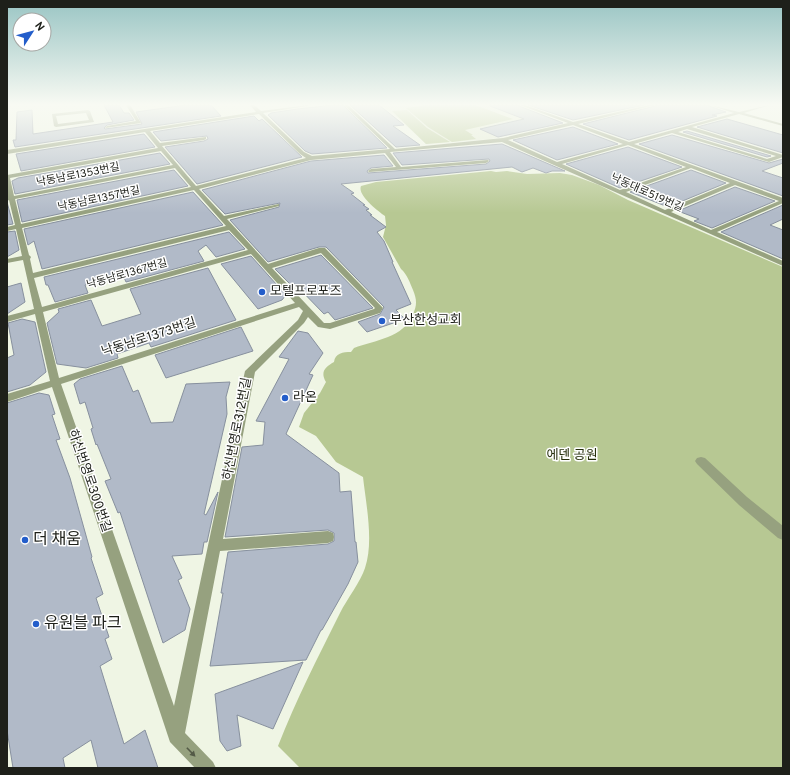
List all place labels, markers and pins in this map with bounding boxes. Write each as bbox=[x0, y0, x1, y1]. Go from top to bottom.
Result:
place label: 모텔프로포즈 bbox=[270, 284, 342, 300]
marker: 모텔프로포즈 bbox=[257, 287, 267, 297]
place label: 부산한성교회 bbox=[390, 313, 462, 329]
marker: 부산한성교회 bbox=[377, 316, 387, 326]
place label: 라온 bbox=[293, 390, 317, 406]
marker: 라온 bbox=[280, 393, 290, 403]
place label: 더 채움 bbox=[33, 530, 81, 550]
marker: 더 채움 bbox=[20, 535, 30, 545]
place label: 유원블 파크 bbox=[44, 614, 121, 634]
marker: 유원블 파크 bbox=[31, 619, 41, 629]

